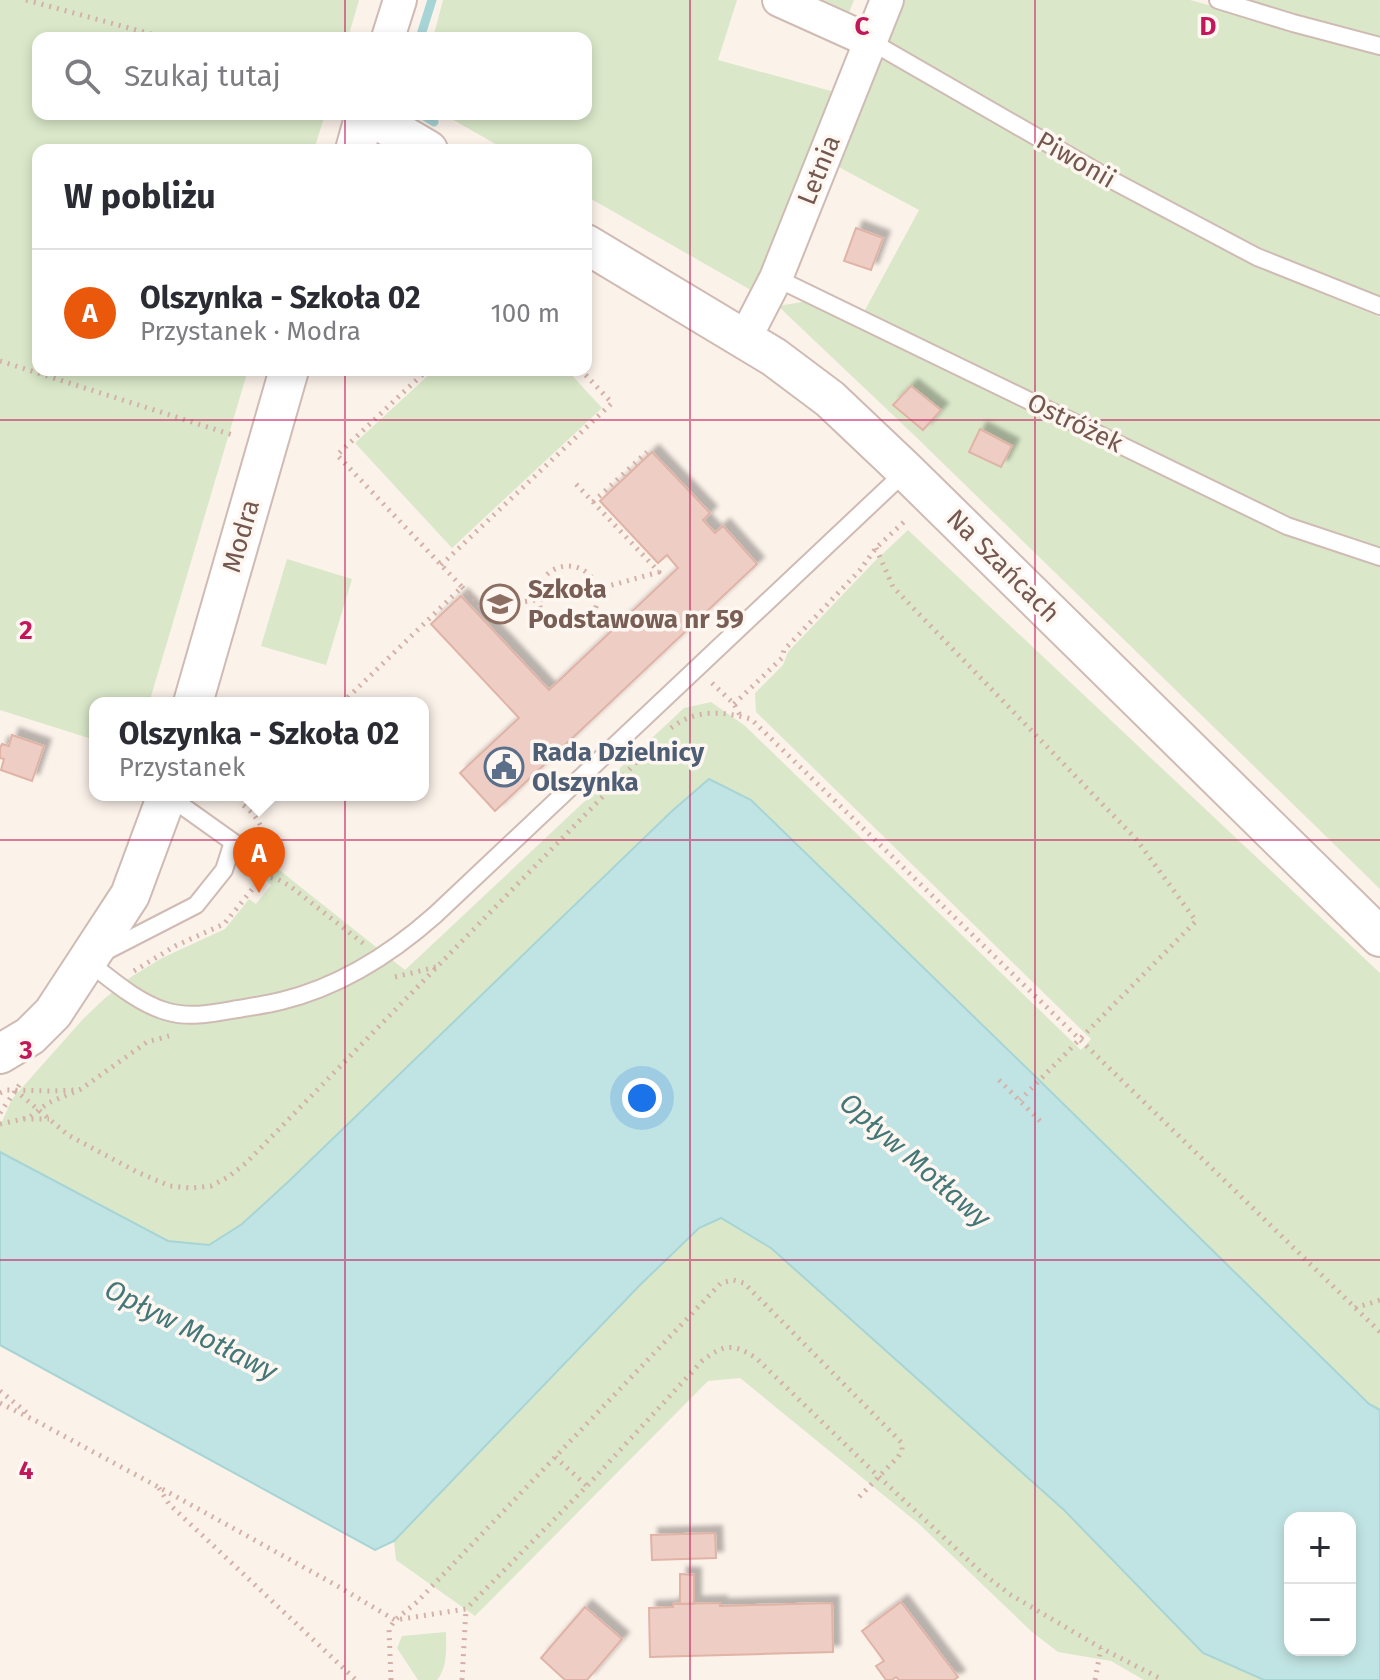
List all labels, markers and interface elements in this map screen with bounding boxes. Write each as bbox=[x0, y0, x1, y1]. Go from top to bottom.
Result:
text: C bbox=[855, 11, 870, 42]
text: D bbox=[1200, 11, 1217, 42]
search box bbox=[32, 32, 592, 120]
icon: search bbox=[60, 54, 104, 98]
text: Szukaj tutaj bbox=[124, 58, 281, 94]
street label: Piwonii bbox=[1031, 125, 1121, 195]
street label: Letnia bbox=[791, 131, 847, 209]
text: W pobliżu bbox=[64, 176, 216, 217]
text: Olszynka - Szkoła 02 bbox=[140, 280, 421, 316]
text: A bbox=[82, 298, 98, 329]
text: 100 m bbox=[491, 298, 560, 329]
text: Przystanek · Modra bbox=[140, 316, 361, 347]
street label: Ostróżek bbox=[1022, 387, 1128, 460]
street label: Modra bbox=[216, 496, 266, 576]
street label: Na Szańcach bbox=[940, 503, 1066, 629]
place label: Szkoła Podstawowa nr 59 bbox=[528, 574, 744, 635]
school or university icon: Szkoła Podstawowa nr 59 bbox=[479, 583, 521, 625]
text: 2 bbox=[19, 615, 33, 646]
popup bbox=[89, 697, 429, 801]
text: Olszynka - Szkoła 02 bbox=[119, 716, 399, 752]
place label: Rada Dzielnicy Olszynka bbox=[532, 737, 705, 798]
public building icon: Rada Dzielnicy Olszynka bbox=[483, 746, 525, 788]
text: Przystanek bbox=[119, 752, 245, 783]
pin: A bbox=[233, 827, 285, 893]
text: 3 bbox=[18, 1035, 33, 1066]
your location bbox=[622, 1078, 662, 1118]
water label: Opływ Motławy bbox=[833, 1086, 998, 1235]
water label: Opływ Motławy bbox=[99, 1272, 284, 1388]
text: 4 bbox=[19, 1455, 34, 1486]
map controls bbox=[1284, 1512, 1356, 1656]
button: + bbox=[1284, 1512, 1356, 1584]
button: − bbox=[1284, 1584, 1356, 1656]

